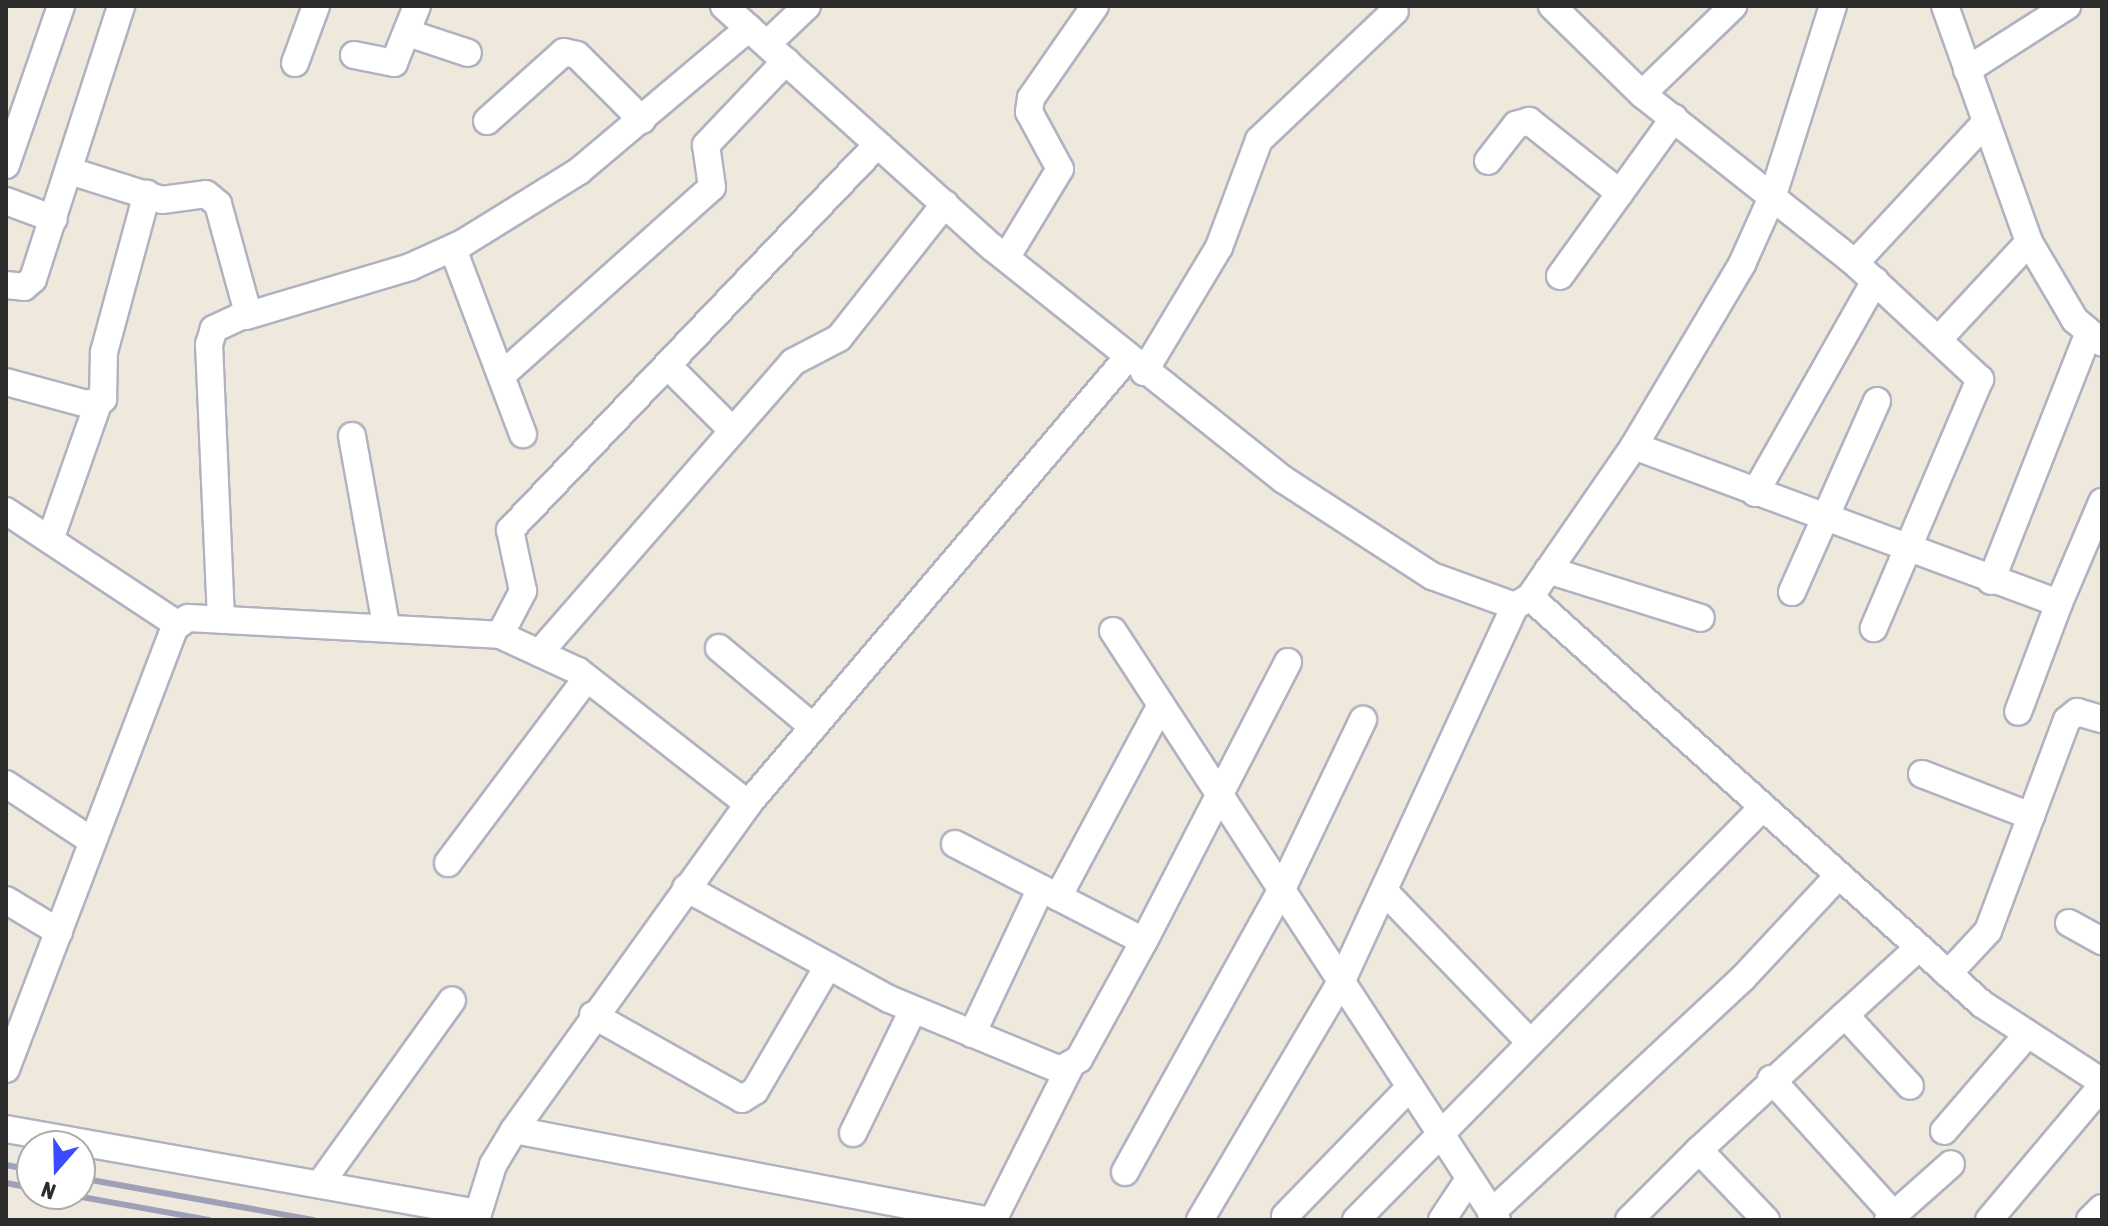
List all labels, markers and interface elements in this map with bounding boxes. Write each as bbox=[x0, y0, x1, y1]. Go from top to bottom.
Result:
north arrow bbox=[16, 1130, 96, 1210]
text: N bbox=[38, 1176, 59, 1205]

